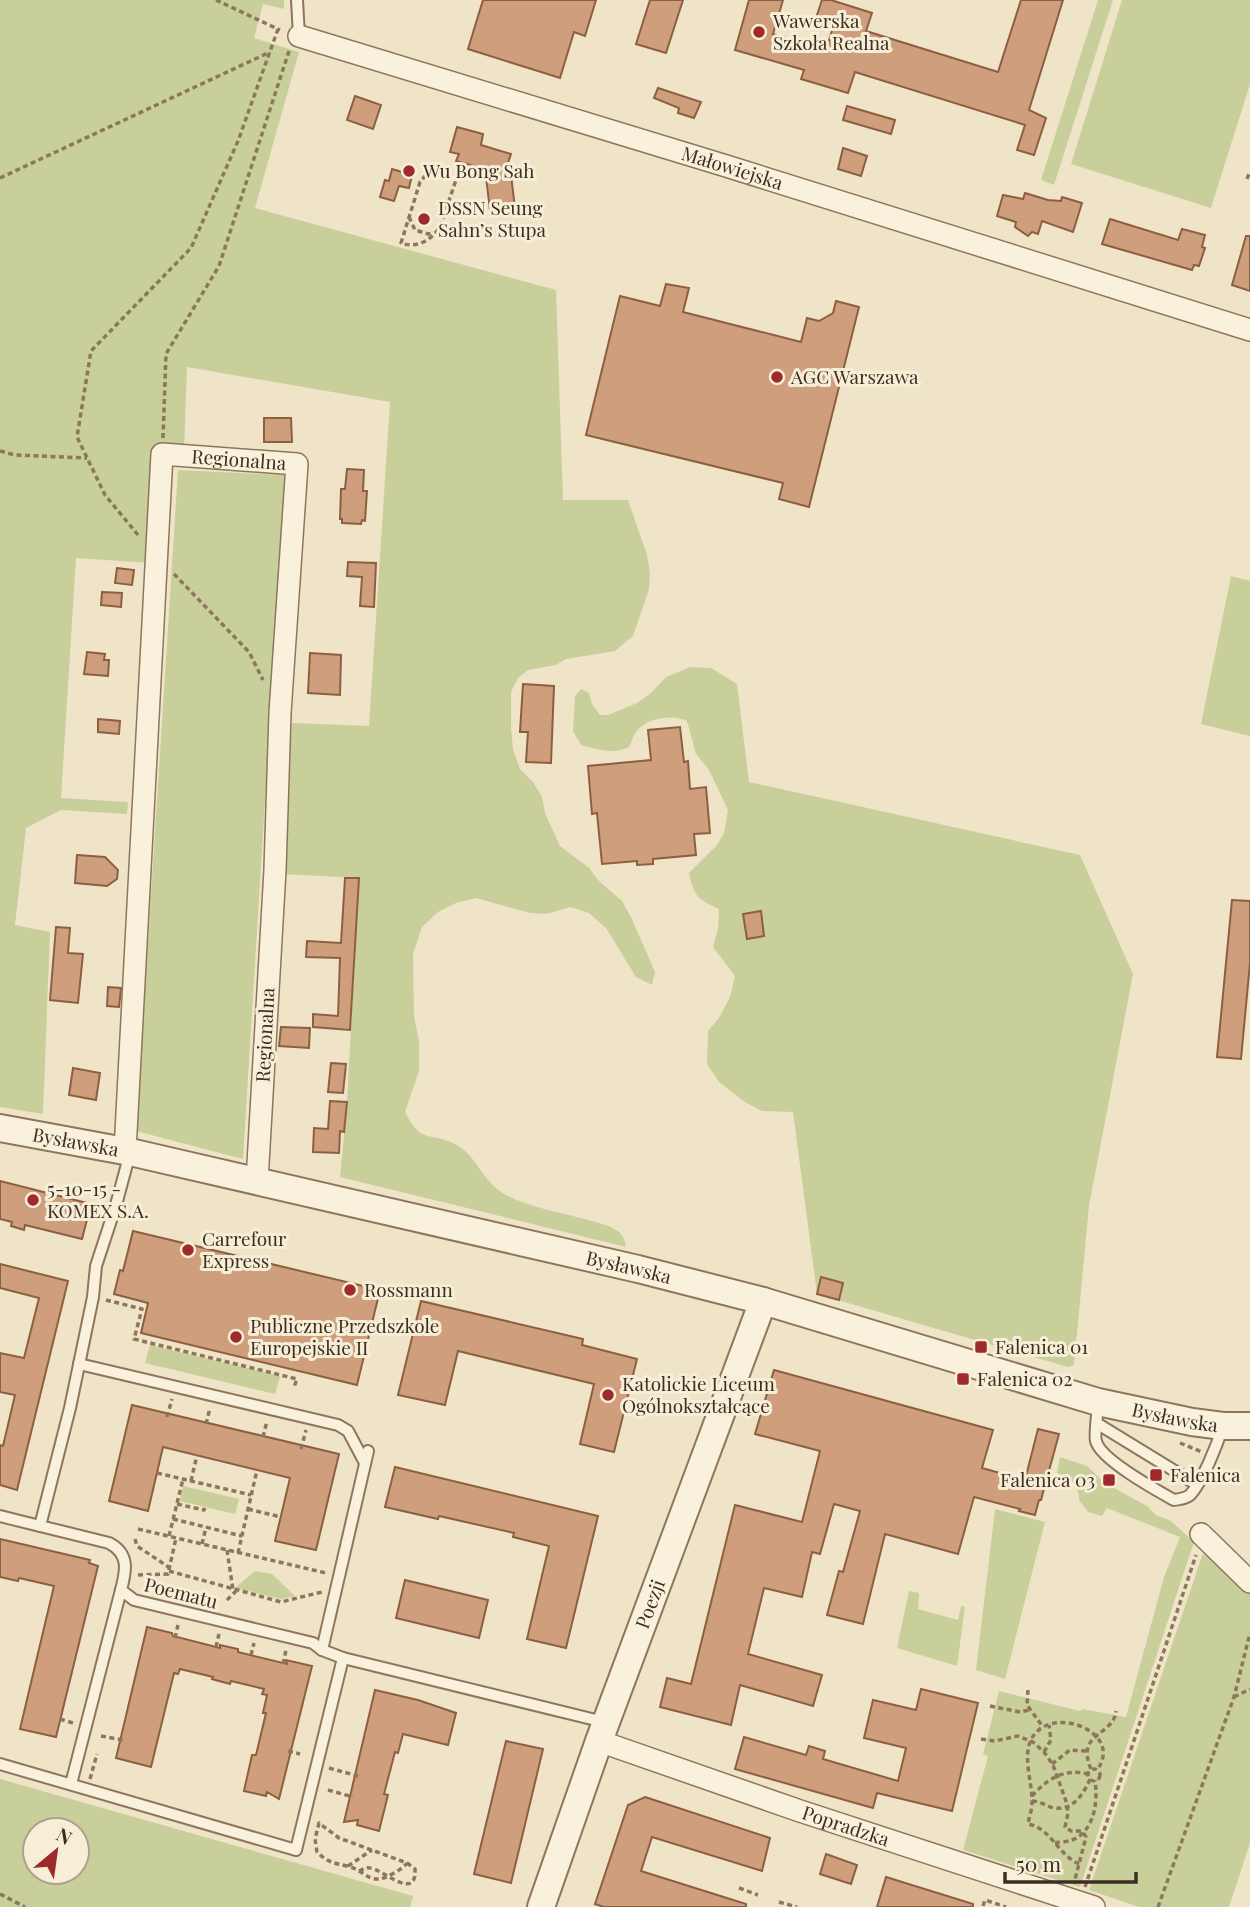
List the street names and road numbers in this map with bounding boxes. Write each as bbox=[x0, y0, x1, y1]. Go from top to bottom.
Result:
street label: Małowiejska bbox=[679, 139, 787, 195]
street label: Regionalna bbox=[191, 442, 288, 475]
street label: Regionalna bbox=[249, 986, 279, 1083]
street label: Bysławska bbox=[31, 1120, 122, 1162]
street label: Bysławska bbox=[584, 1243, 675, 1289]
street label: Bysławska bbox=[1130, 1396, 1220, 1437]
street label: Poematu bbox=[142, 1570, 221, 1614]
street label: Poezji bbox=[628, 1575, 670, 1632]
street label: Popradzka bbox=[799, 1799, 893, 1852]

